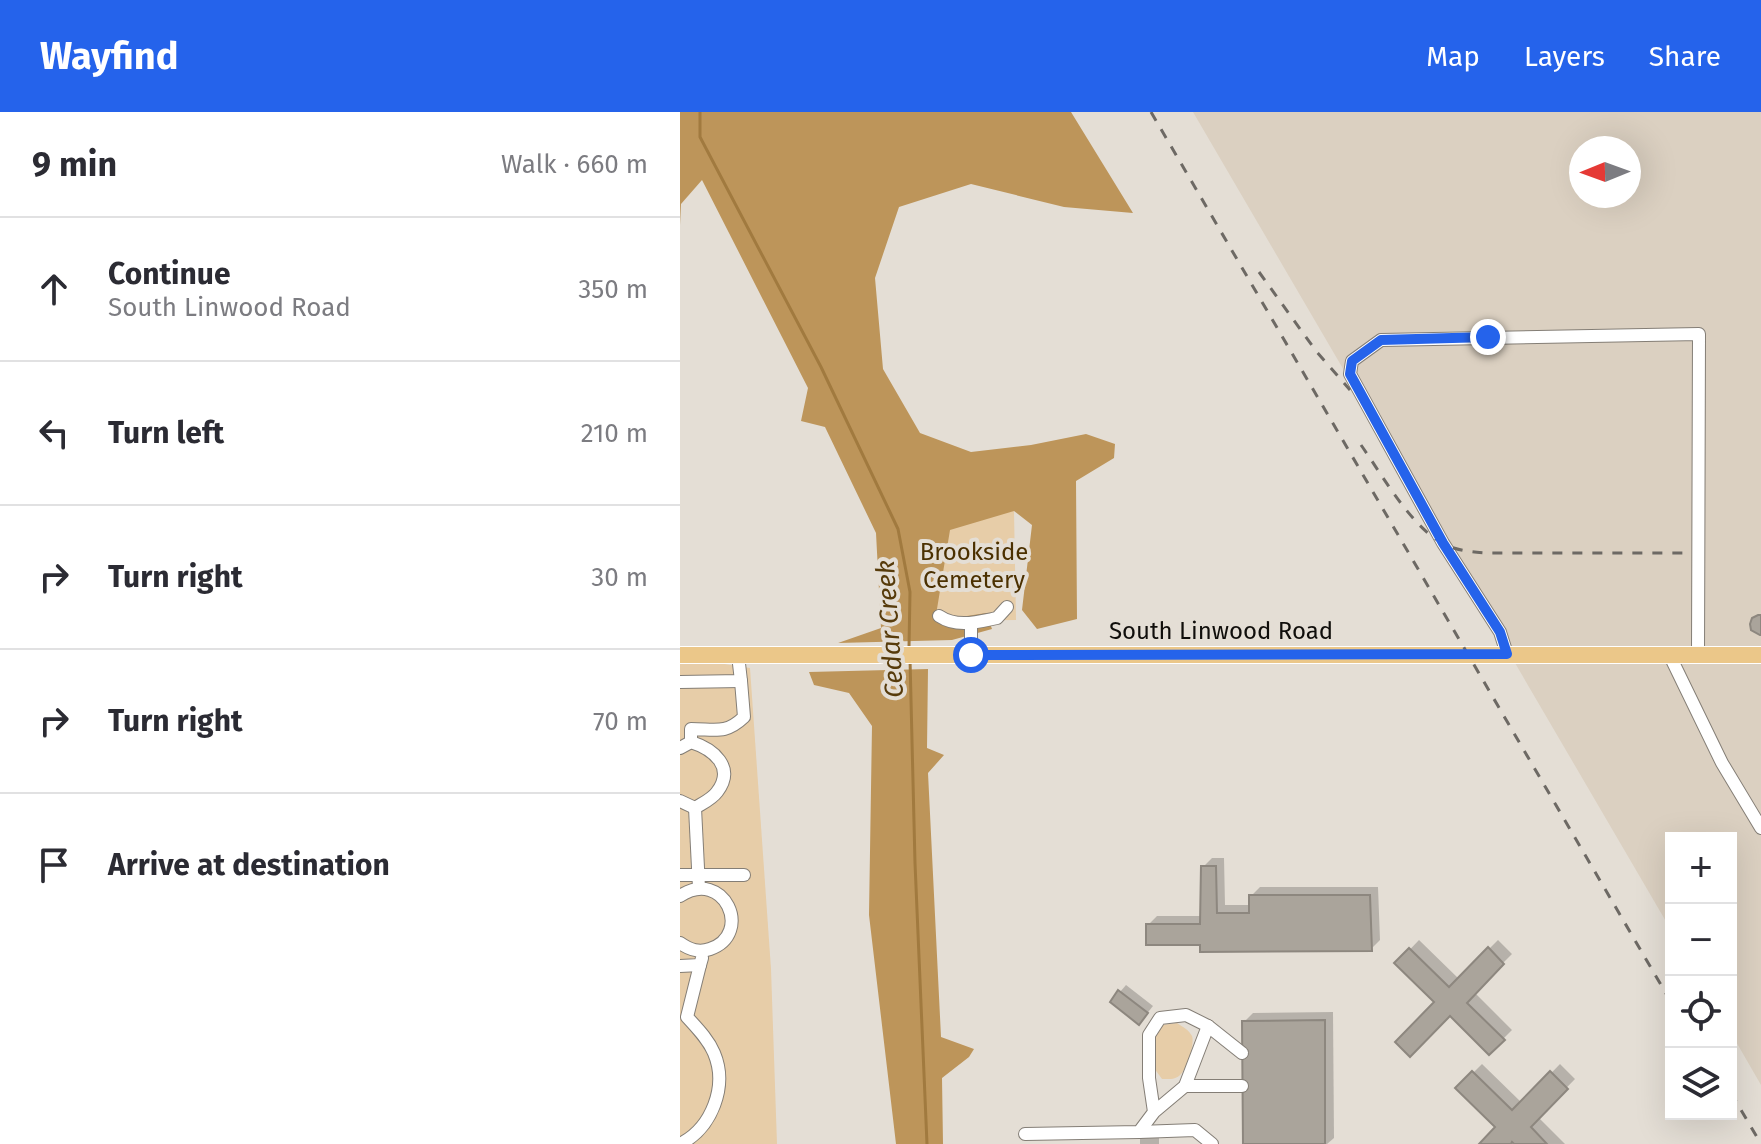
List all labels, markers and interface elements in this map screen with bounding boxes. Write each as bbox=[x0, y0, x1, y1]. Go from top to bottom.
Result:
text: Wayfind bbox=[40, 33, 178, 79]
text: Map bbox=[1426, 40, 1480, 73]
text: Layers bbox=[1524, 40, 1605, 73]
text: Share bbox=[1649, 40, 1721, 73]
north arrow bbox=[1569, 136, 1641, 208]
text: 9 min bbox=[32, 144, 117, 185]
text: Walk · 660 m bbox=[501, 149, 648, 180]
text: Continue bbox=[108, 256, 231, 292]
icon: ahead bbox=[32, 267, 76, 311]
text: 350 m bbox=[578, 274, 648, 305]
text: South Linwood Road bbox=[108, 292, 351, 323]
route end bbox=[1470, 319, 1506, 355]
icon: left bbox=[32, 411, 76, 455]
text: Turn left bbox=[108, 415, 224, 451]
text: 210 m bbox=[581, 418, 648, 449]
park label: Brookside Cemetery bbox=[920, 538, 1028, 594]
icon: right bbox=[32, 555, 76, 599]
text: Turn right bbox=[108, 559, 243, 595]
water label: Cedar Creek bbox=[870, 559, 910, 699]
text: 30 m bbox=[591, 562, 648, 593]
street label: South Linwood Road bbox=[1109, 617, 1333, 645]
route start bbox=[953, 637, 989, 673]
icon: right bbox=[32, 699, 76, 743]
text: Turn right bbox=[108, 703, 243, 739]
text: 70 m bbox=[593, 706, 648, 737]
map controls bbox=[1665, 832, 1737, 1120]
button: + bbox=[1665, 832, 1737, 904]
icon: arrive bbox=[32, 843, 76, 887]
text: Arrive at destination bbox=[108, 847, 390, 883]
button: − bbox=[1665, 904, 1737, 976]
button: locate bbox=[1665, 976, 1737, 1048]
button: layers bbox=[1665, 1048, 1737, 1120]

